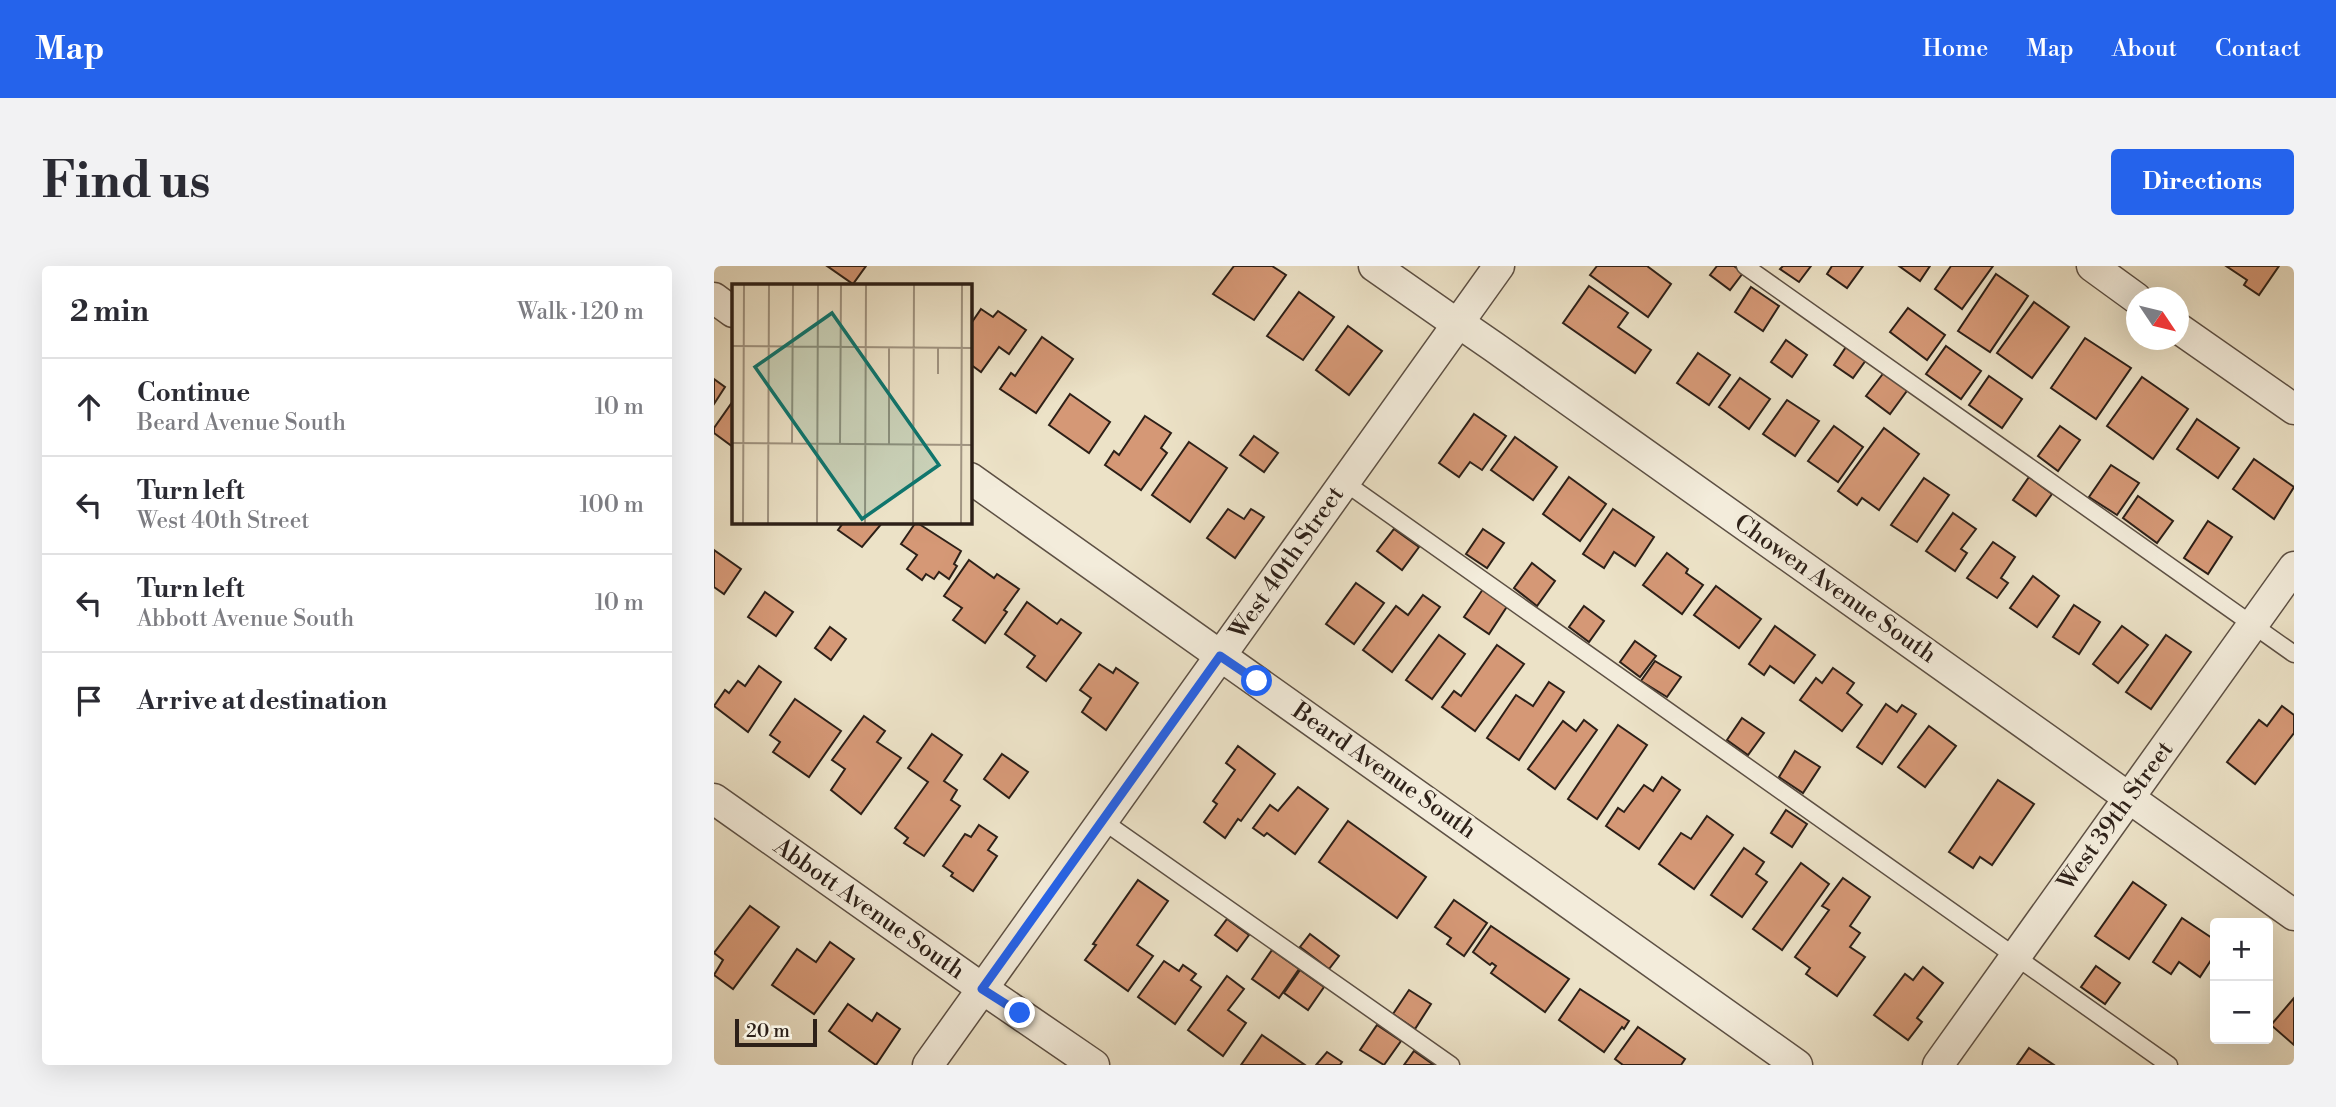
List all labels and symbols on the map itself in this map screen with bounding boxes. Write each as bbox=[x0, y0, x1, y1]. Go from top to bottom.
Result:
inset map bbox=[732, 284, 971, 523]
north arrow bbox=[2126, 287, 2189, 350]
street label: West 40th Street bbox=[1223, 480, 1351, 646]
street label: Chowen Avenue South bbox=[1728, 508, 1942, 670]
route start bbox=[1241, 665, 1272, 696]
street label: Beard Avenue South bbox=[1285, 696, 1482, 846]
street label: West 39th Street bbox=[2051, 735, 2181, 897]
street label: Abbott Avenue South bbox=[767, 831, 970, 986]
route end bbox=[1004, 997, 1035, 1028]
scale bar bbox=[735, 1016, 817, 1048]

